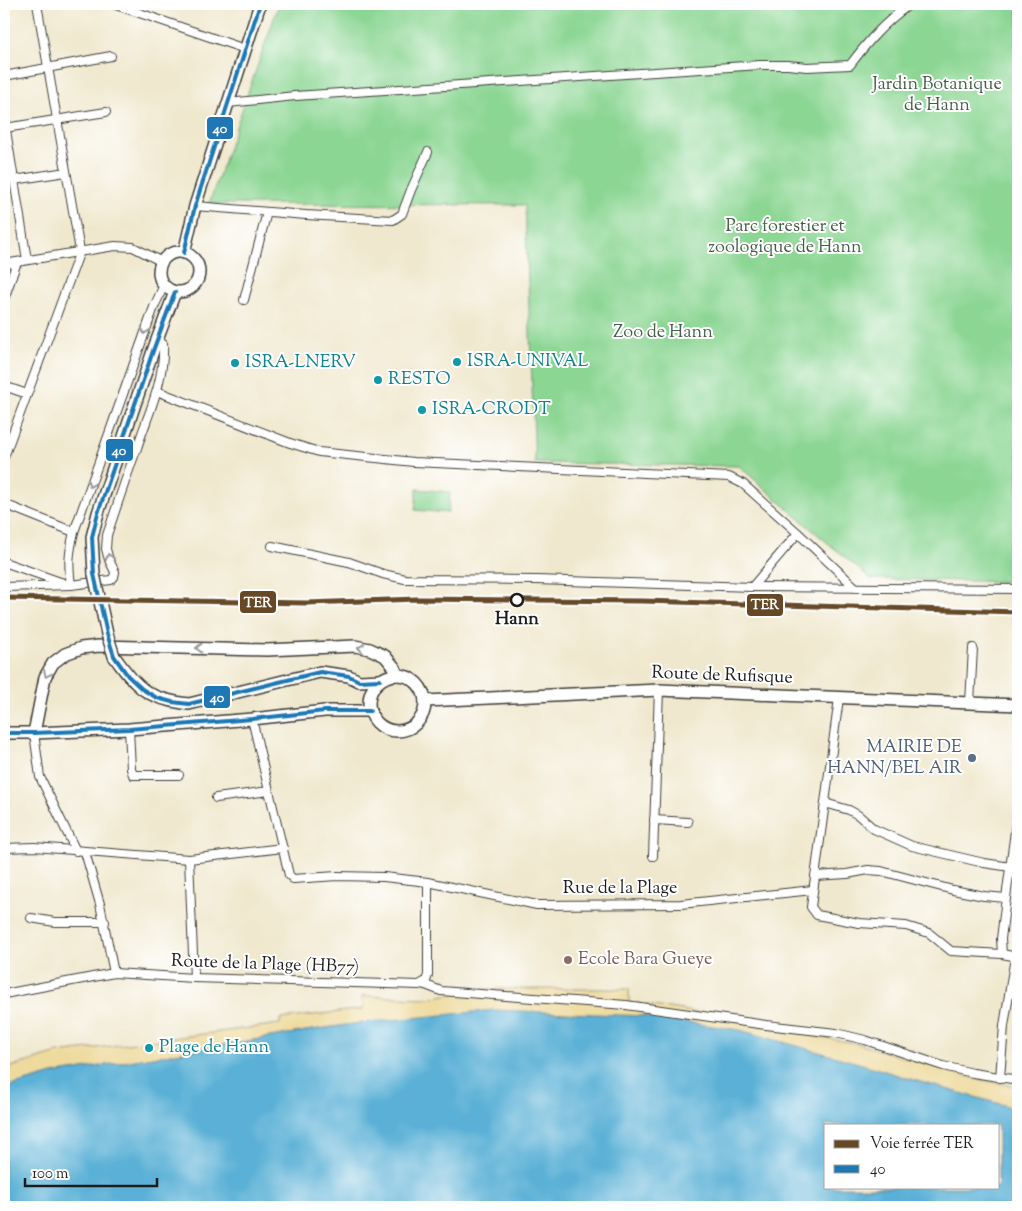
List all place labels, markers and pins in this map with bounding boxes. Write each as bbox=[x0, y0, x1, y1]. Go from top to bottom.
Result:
place label: ISRA-UNIVAL bbox=[467, 349, 588, 375]
place label: ISRA-LNERV bbox=[245, 350, 356, 376]
marker: ISRA-UNIVAL bbox=[451, 356, 463, 368]
marker: ISRA-LNERV bbox=[229, 357, 241, 369]
place label: RESTO bbox=[388, 367, 451, 393]
marker: RESTO bbox=[372, 374, 384, 386]
place label: ISRA-CRODT bbox=[432, 397, 551, 423]
marker: ISRA-CRODT bbox=[416, 404, 428, 416]
marker: Hann bbox=[510, 593, 524, 607]
place label: Hann bbox=[495, 607, 539, 633]
place label: MAIRIE DE HANN/BEL AIR bbox=[827, 735, 962, 782]
marker: MAIRIE DE HANN/BEL AIR bbox=[966, 752, 978, 764]
place label: Ecole Bara Gueye bbox=[578, 947, 712, 973]
marker: Ecole Bara Gueye bbox=[562, 954, 574, 966]
place label: Plage de Hann bbox=[159, 1035, 270, 1061]
marker: Plage de Hann bbox=[143, 1042, 155, 1054]

